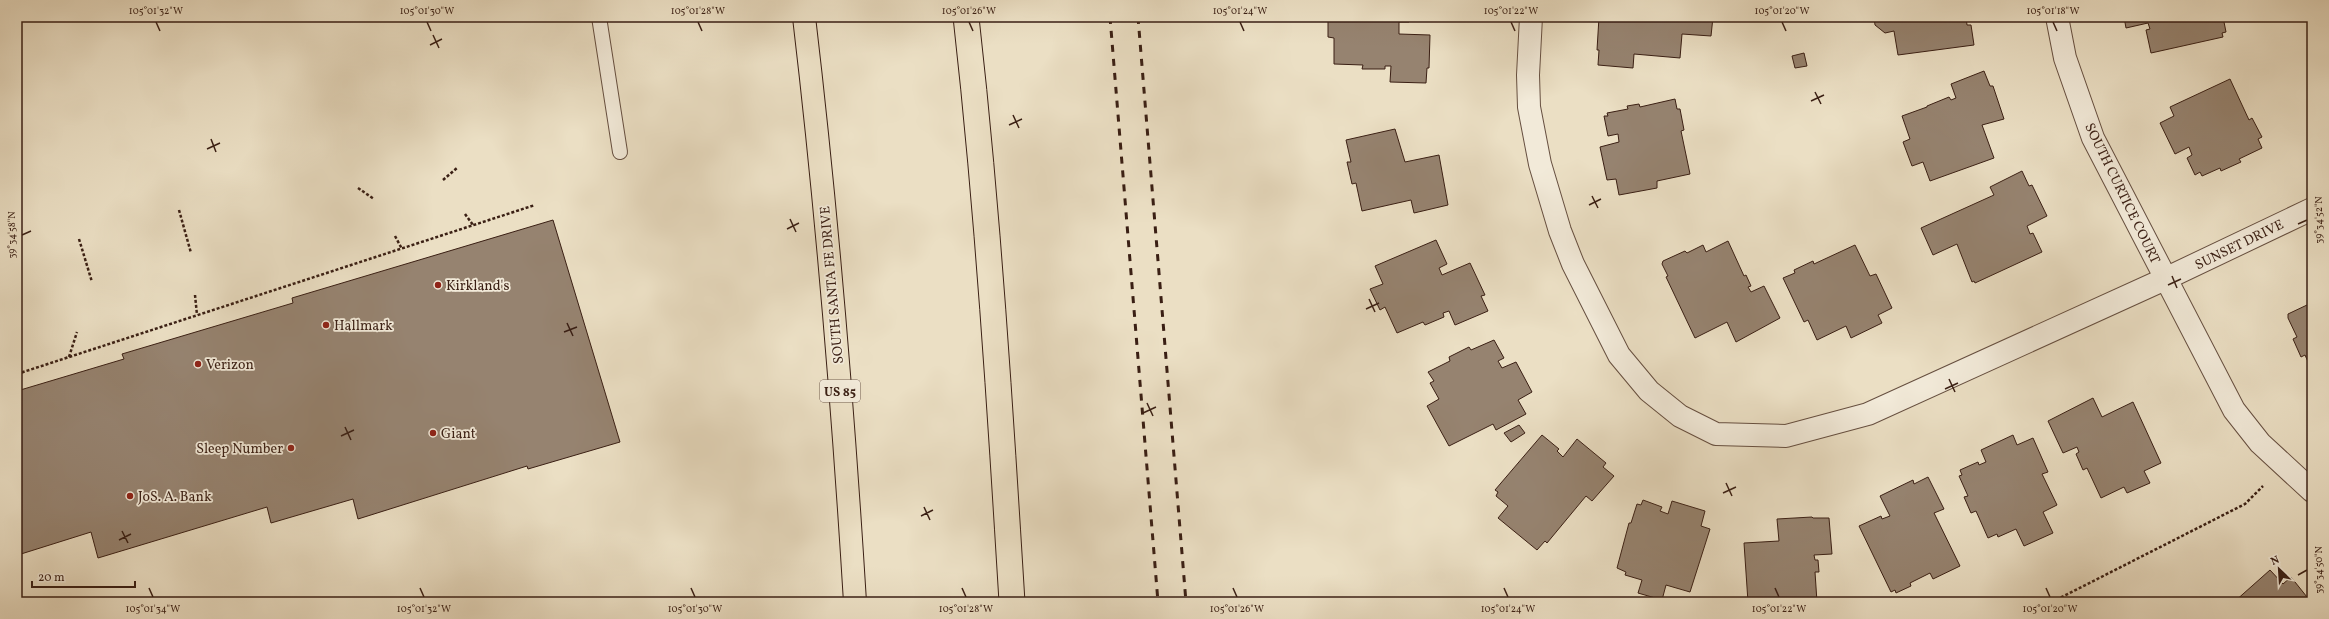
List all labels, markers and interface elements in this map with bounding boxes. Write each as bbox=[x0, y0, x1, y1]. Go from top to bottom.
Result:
text: 105°01'32"W bbox=[129, 4, 183, 18]
text: 105°01'30"W bbox=[400, 4, 454, 18]
text: 105°01'28"W bbox=[671, 4, 725, 18]
text: 105°01'26"W bbox=[942, 4, 996, 18]
text: 105°01'24"W bbox=[1213, 4, 1267, 18]
text: 105°01'22"W bbox=[1484, 4, 1538, 18]
text: 105°01'20"W bbox=[1755, 4, 1809, 18]
text: 105°01'18"W bbox=[2027, 4, 2079, 18]
street label: SOUTH CURTICE COURT bbox=[2079, 120, 2164, 267]
text: 39°34'52"N bbox=[2312, 196, 2326, 244]
street label: SOUTH SANTA FE DRIVE bbox=[816, 205, 849, 365]
text: 39°34'58"N bbox=[5, 211, 19, 259]
street label: SUNSET DRIVE bbox=[2192, 216, 2287, 275]
place label: Kirkland's bbox=[446, 277, 509, 296]
marker: Kirkland's bbox=[433, 280, 443, 290]
place label: Hallmark bbox=[334, 317, 393, 336]
marker: Hallmark bbox=[321, 320, 331, 330]
place label: Verizon bbox=[206, 356, 254, 375]
marker: Verizon bbox=[193, 359, 203, 369]
road number: US 85 bbox=[820, 380, 860, 402]
place label: Giant bbox=[441, 425, 476, 444]
marker: Giant bbox=[428, 428, 438, 438]
place label: Sleep Number bbox=[196, 440, 283, 459]
marker: Sleep Number bbox=[286, 443, 296, 453]
place label: JoS. A. Bank bbox=[138, 488, 212, 507]
marker: JoS. A. Bank bbox=[125, 491, 135, 501]
text: 39°34'50"N bbox=[2312, 546, 2326, 594]
north arrow bbox=[2259, 549, 2299, 589]
text: N bbox=[2269, 553, 2282, 570]
scale bar bbox=[32, 563, 135, 589]
text: 20 m bbox=[38, 570, 65, 586]
text: 105°01'34"W bbox=[126, 602, 180, 616]
text: 105°01'32"W bbox=[397, 602, 451, 616]
text: 105°01'30"W bbox=[668, 602, 722, 616]
text: 105°01'28"W bbox=[939, 602, 993, 616]
text: 105°01'26"W bbox=[1210, 602, 1264, 616]
text: 105°01'24"W bbox=[1481, 602, 1535, 616]
text: 105°01'22"W bbox=[1752, 602, 1806, 616]
text: 105°01'20"W bbox=[2023, 602, 2077, 616]

